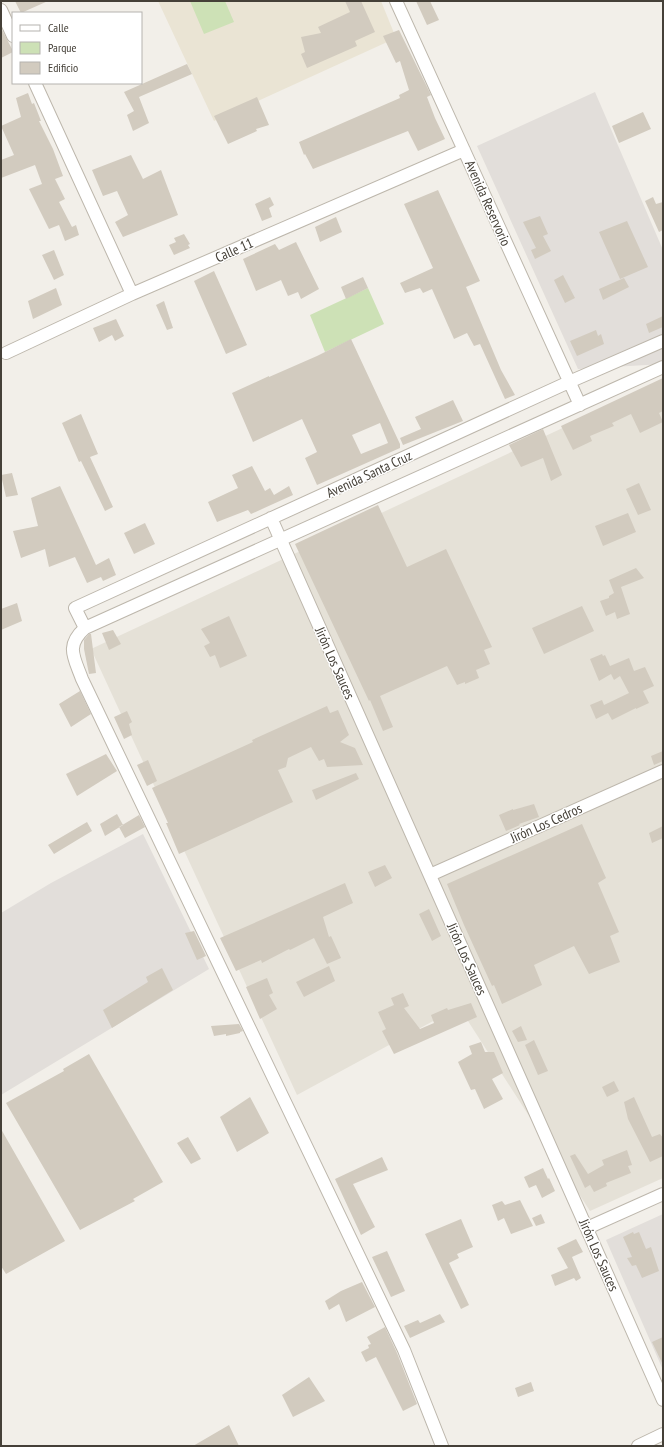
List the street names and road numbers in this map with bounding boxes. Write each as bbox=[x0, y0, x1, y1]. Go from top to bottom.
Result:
street label: Avenida Reservorio bbox=[461, 157, 515, 249]
street label: Calle 11 bbox=[212, 234, 256, 266]
street label: Avenida Santa Cruz bbox=[323, 446, 415, 502]
street label: Jirón Los Sauces bbox=[311, 623, 359, 702]
street label: Jirón Los Cedros bbox=[506, 799, 585, 847]
street label: Jirón Los Sauces bbox=[443, 919, 491, 998]
street label: Jirón Los Sauces bbox=[575, 1215, 623, 1294]

